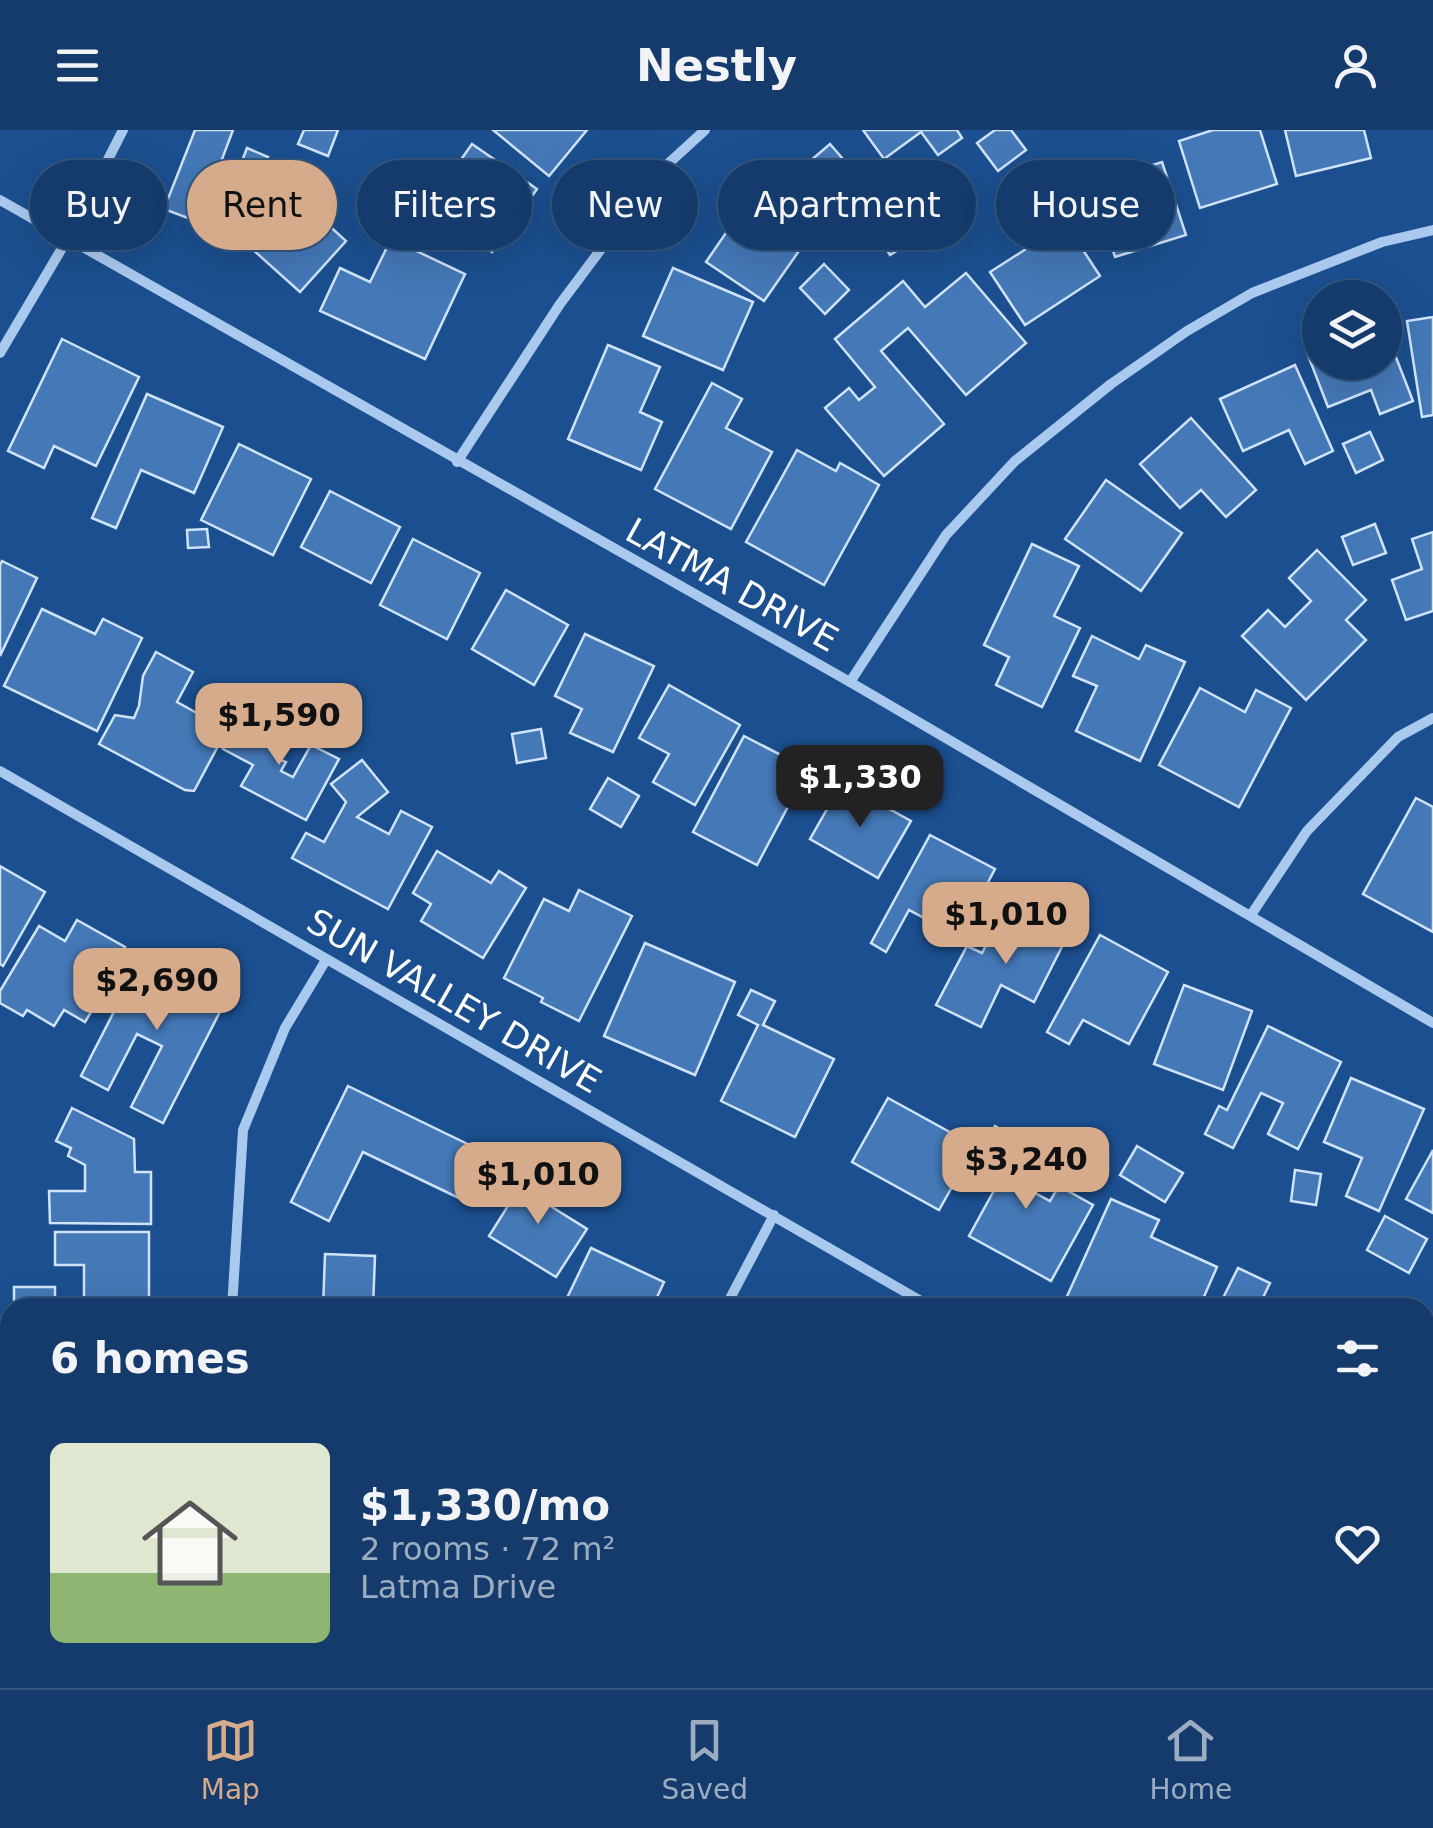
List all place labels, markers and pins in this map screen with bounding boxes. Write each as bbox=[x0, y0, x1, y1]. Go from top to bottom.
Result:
pin: $1,590 bbox=[198, 683, 360, 768]
pin: $1,330 bbox=[779, 745, 941, 830]
pin: $1,010 bbox=[925, 882, 1087, 967]
pin: $2,690 bbox=[76, 948, 238, 1033]
pin: $3,240 bbox=[945, 1127, 1107, 1212]
pin: $1,010 bbox=[457, 1142, 619, 1227]

